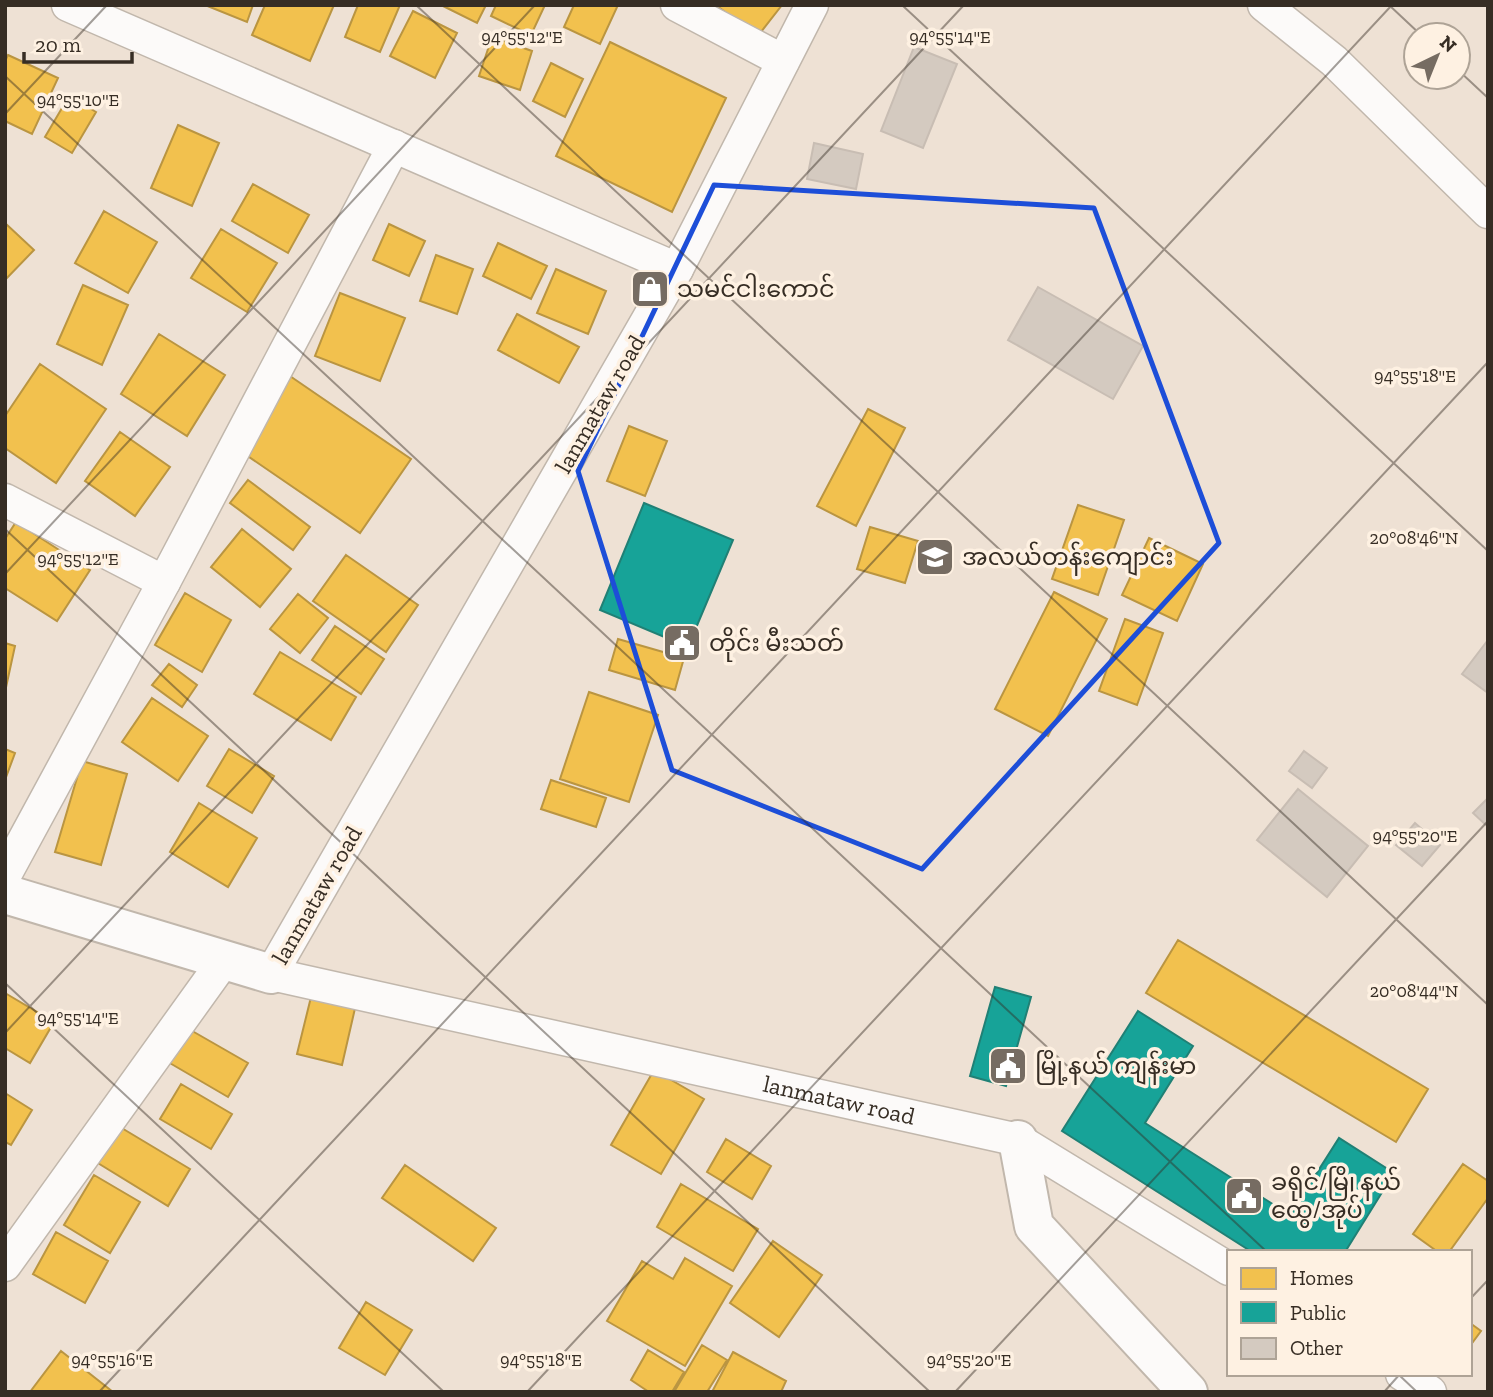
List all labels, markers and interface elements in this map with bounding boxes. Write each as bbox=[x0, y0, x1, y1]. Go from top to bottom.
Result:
scale bar bbox=[24, 21, 133, 65]
north arrow bbox=[1402, 21, 1472, 91]
text: 94°55'12"E bbox=[481, 26, 563, 48]
text: 94°55'14"E bbox=[909, 26, 991, 48]
text: N bbox=[1435, 31, 1461, 57]
text: 20 m bbox=[35, 32, 81, 57]
text: 94°55'10"E bbox=[37, 89, 119, 111]
shop icon: သမင်ငါးကောင် bbox=[629, 268, 671, 310]
place label: သမင်ငါးကောင် bbox=[677, 273, 835, 303]
street label: lanmataw road bbox=[548, 330, 651, 478]
text: 94°55'18"E bbox=[1374, 365, 1456, 387]
text: 20°08'46"N bbox=[1370, 527, 1458, 549]
school or university icon: အလယ်တန်းကျောင်း bbox=[914, 536, 956, 578]
place label: အလယ်တန်းကျောင်း bbox=[962, 541, 1173, 576]
text: 94°55'12"E bbox=[37, 548, 119, 570]
public building icon: တိုင်း မီးသတ် bbox=[661, 622, 703, 664]
place label: တိုင်း မီးသတ် bbox=[709, 627, 844, 662]
street label: lanmataw road bbox=[265, 821, 368, 969]
text: 94°55'20"E bbox=[1373, 825, 1457, 847]
text: 20°08'44"N bbox=[1370, 980, 1458, 1002]
text: 94°55'14"E bbox=[37, 1007, 119, 1029]
public building icon: မြို့နယ် ကျန်းမာ bbox=[987, 1045, 1029, 1087]
place label: မြို့နယ် ကျန်းမာ bbox=[1035, 1050, 1196, 1085]
street label: lanmataw road bbox=[761, 1069, 918, 1131]
place label: ခရိုင်/မြို့နယ် ထွေ/အုပ် bbox=[1271, 1166, 1401, 1229]
public building icon: ခရိုင်/မြို့နယ် ထွေ/အုပ် bbox=[1223, 1175, 1265, 1217]
legend bbox=[1227, 1250, 1472, 1376]
text: Homes bbox=[1290, 1265, 1353, 1290]
text: Public bbox=[1290, 1300, 1346, 1325]
text: Other bbox=[1290, 1335, 1344, 1360]
text: 94°55'16"E bbox=[71, 1349, 153, 1371]
text: 94°55'18"E bbox=[500, 1349, 582, 1371]
text: 94°55'20"E bbox=[927, 1349, 1011, 1371]

